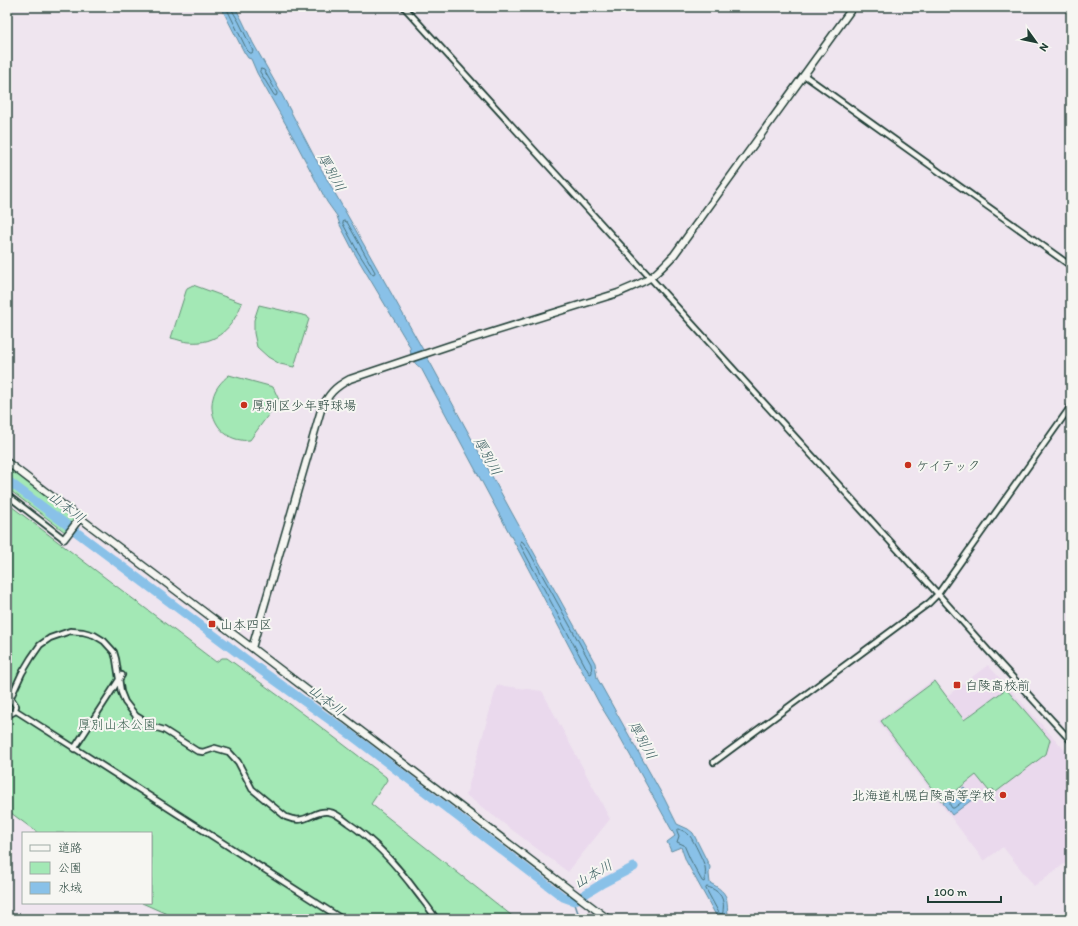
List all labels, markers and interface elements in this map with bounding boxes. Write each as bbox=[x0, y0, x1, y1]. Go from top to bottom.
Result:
north arrow bbox=[1016, 22, 1056, 62]
text: N bbox=[1036, 41, 1051, 54]
water label: 厚別川 bbox=[314, 150, 349, 195]
place label: 厚別区少年野球場 bbox=[252, 398, 356, 413]
marker: 厚別区少年野球場 bbox=[239, 400, 249, 410]
water label: 厚別川 bbox=[470, 434, 505, 479]
place label: ケイテック bbox=[916, 458, 980, 473]
marker: ケイテック bbox=[903, 460, 913, 470]
water label: 山本川 bbox=[45, 488, 89, 527]
place label: 山本四区 bbox=[220, 617, 272, 632]
marker: 山本四区 bbox=[207, 619, 217, 629]
place label: 白陵高校前 bbox=[965, 678, 1030, 693]
marker: 白陵高校前 bbox=[952, 680, 962, 690]
water label: 山本川 bbox=[305, 681, 349, 720]
park label: 厚別山本公園 bbox=[78, 717, 156, 732]
water label: 厚別川 bbox=[625, 718, 660, 763]
place label: 北海道札幌白陵高等学校 bbox=[852, 788, 995, 803]
marker: 北海道札幌白陵高等学校 bbox=[998, 790, 1008, 800]
legend bbox=[22, 832, 152, 904]
text: 道路 bbox=[58, 841, 82, 855]
water label: 山本川 bbox=[571, 857, 616, 892]
text: 公園 bbox=[58, 861, 82, 875]
scale bar bbox=[928, 878, 1001, 904]
text: 水域 bbox=[58, 881, 82, 895]
text: 100 m bbox=[934, 885, 967, 899]

